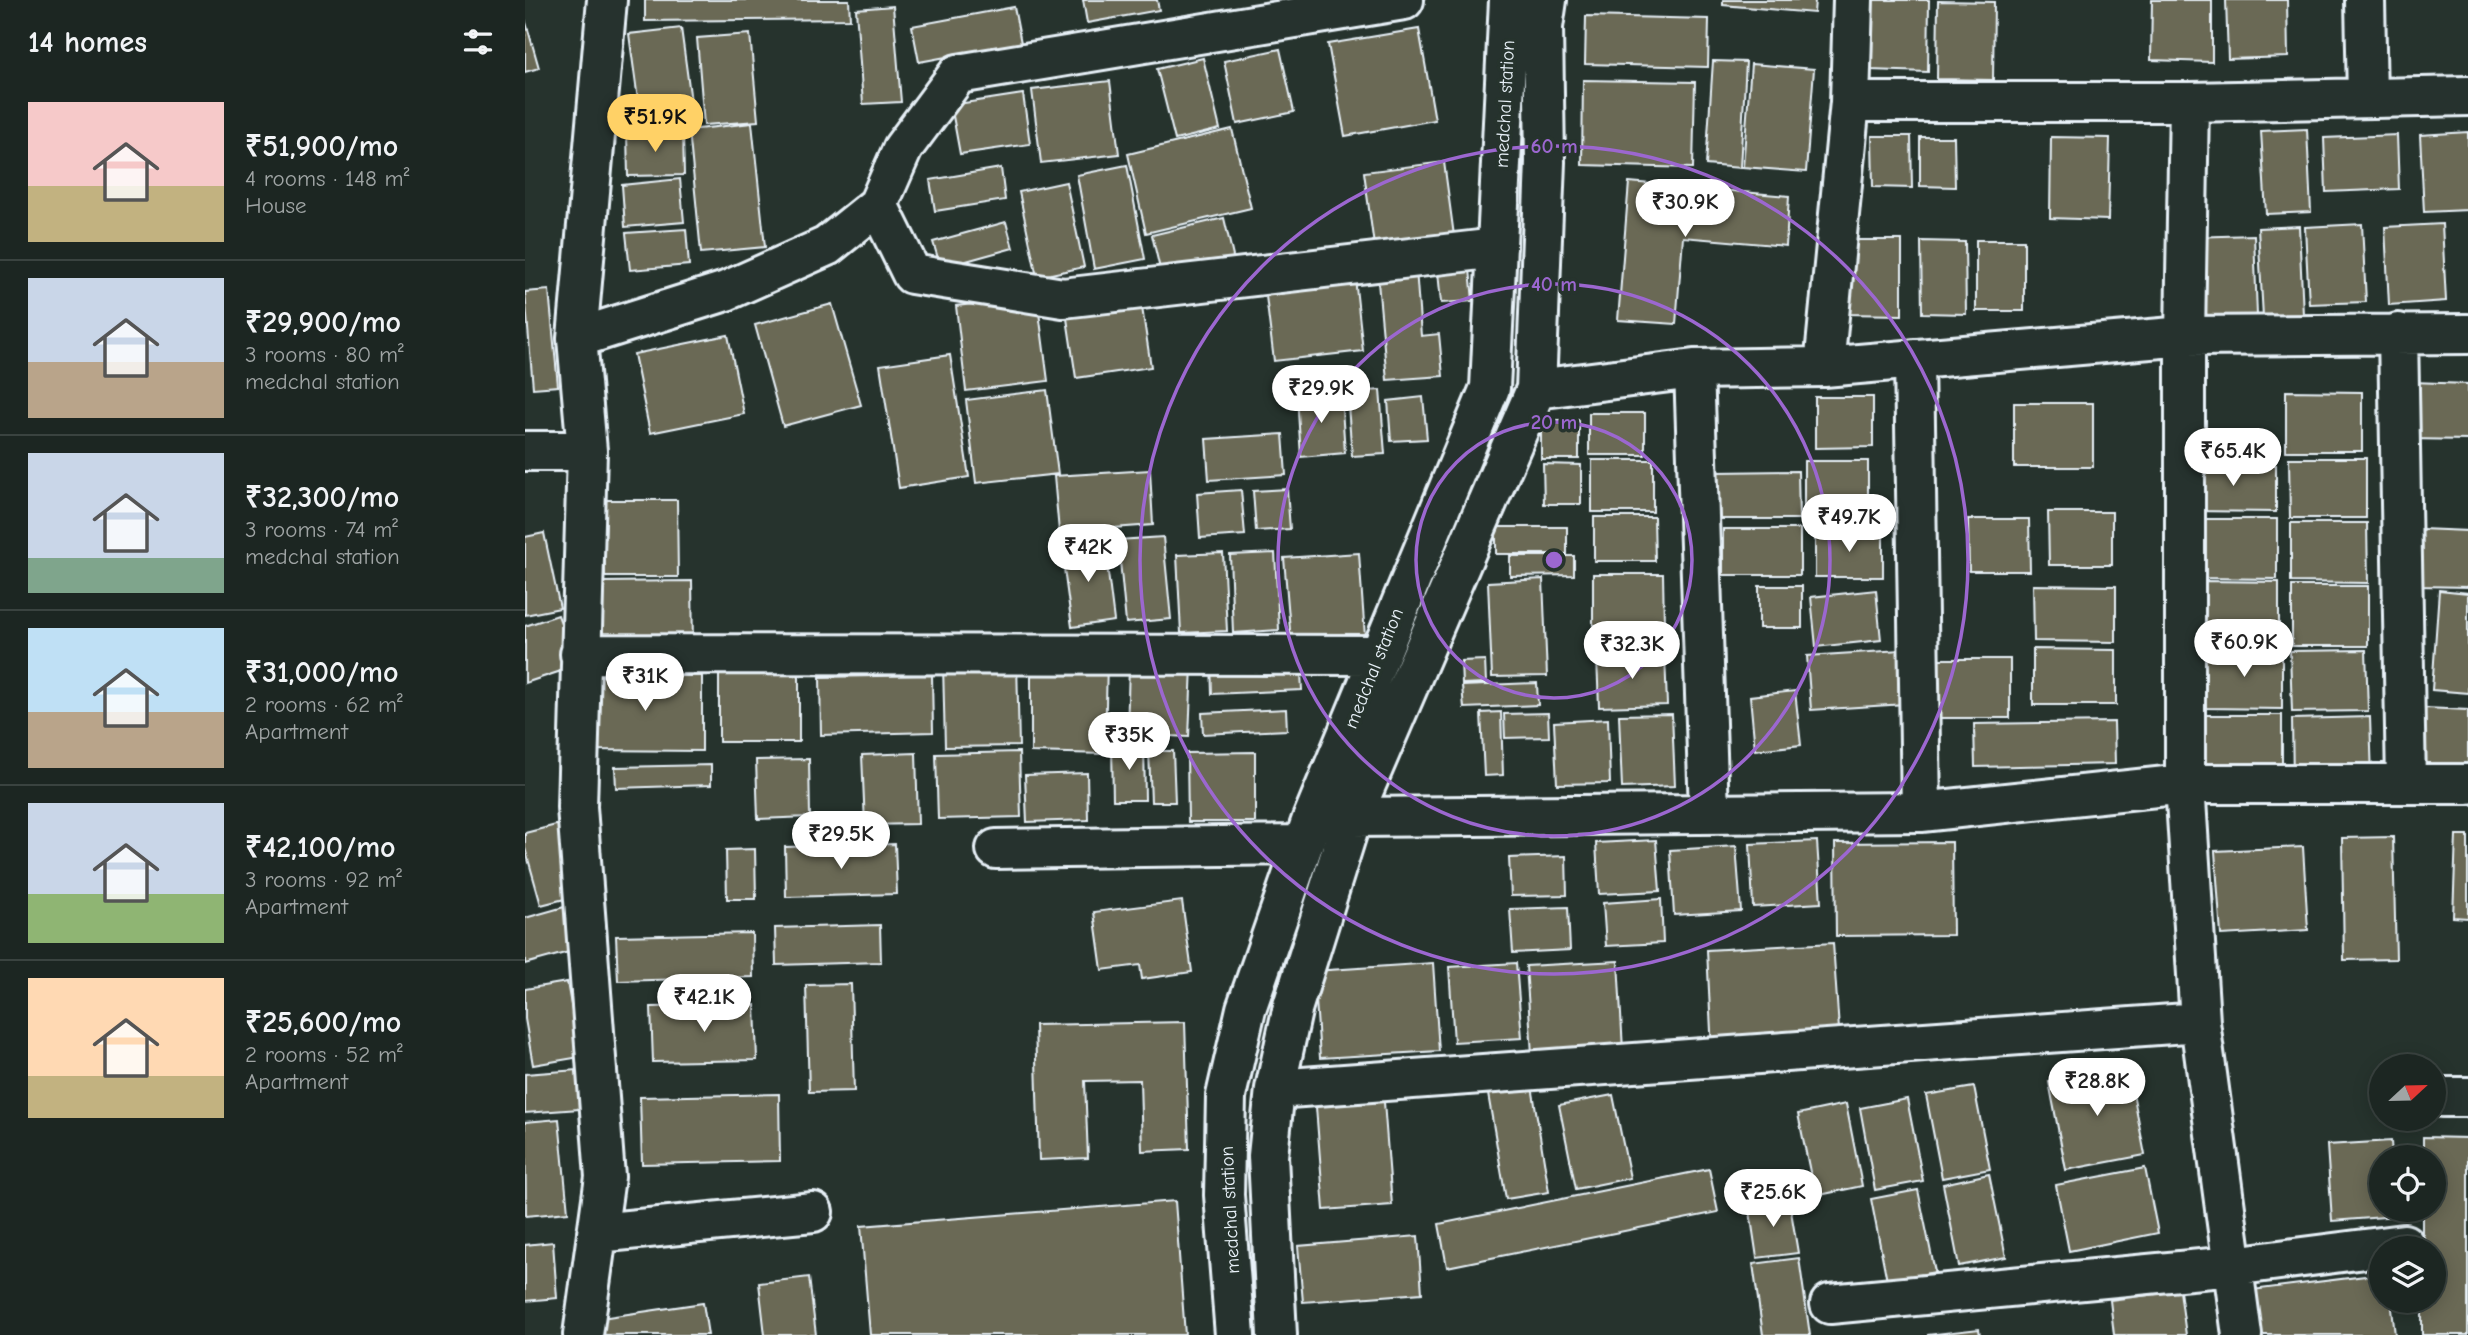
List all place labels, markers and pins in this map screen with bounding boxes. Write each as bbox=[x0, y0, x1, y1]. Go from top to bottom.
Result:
pin: ₹51.9K bbox=[598, 94, 712, 154]
pin: ₹30.9K bbox=[1628, 180, 1742, 239]
pin: ₹29.9K bbox=[1264, 366, 1378, 425]
pin: ₹65.4K bbox=[2176, 428, 2290, 488]
pin: ₹49.7K bbox=[1792, 494, 1906, 554]
pin: ₹42K bbox=[1047, 524, 1129, 584]
centre of rings bbox=[1542, 548, 1566, 572]
pin: ₹60.9K bbox=[2187, 620, 2301, 679]
pin: ₹32.3K bbox=[1575, 622, 1689, 681]
pin: ₹31K bbox=[604, 654, 686, 713]
pin: ₹35K bbox=[1088, 712, 1170, 772]
pin: ₹29.5K bbox=[784, 812, 898, 871]
pin: ₹42.1K bbox=[647, 974, 761, 1034]
pin: ₹28.8K bbox=[2040, 1058, 2154, 1118]
pin: ₹25.6K bbox=[1716, 1170, 1830, 1229]

